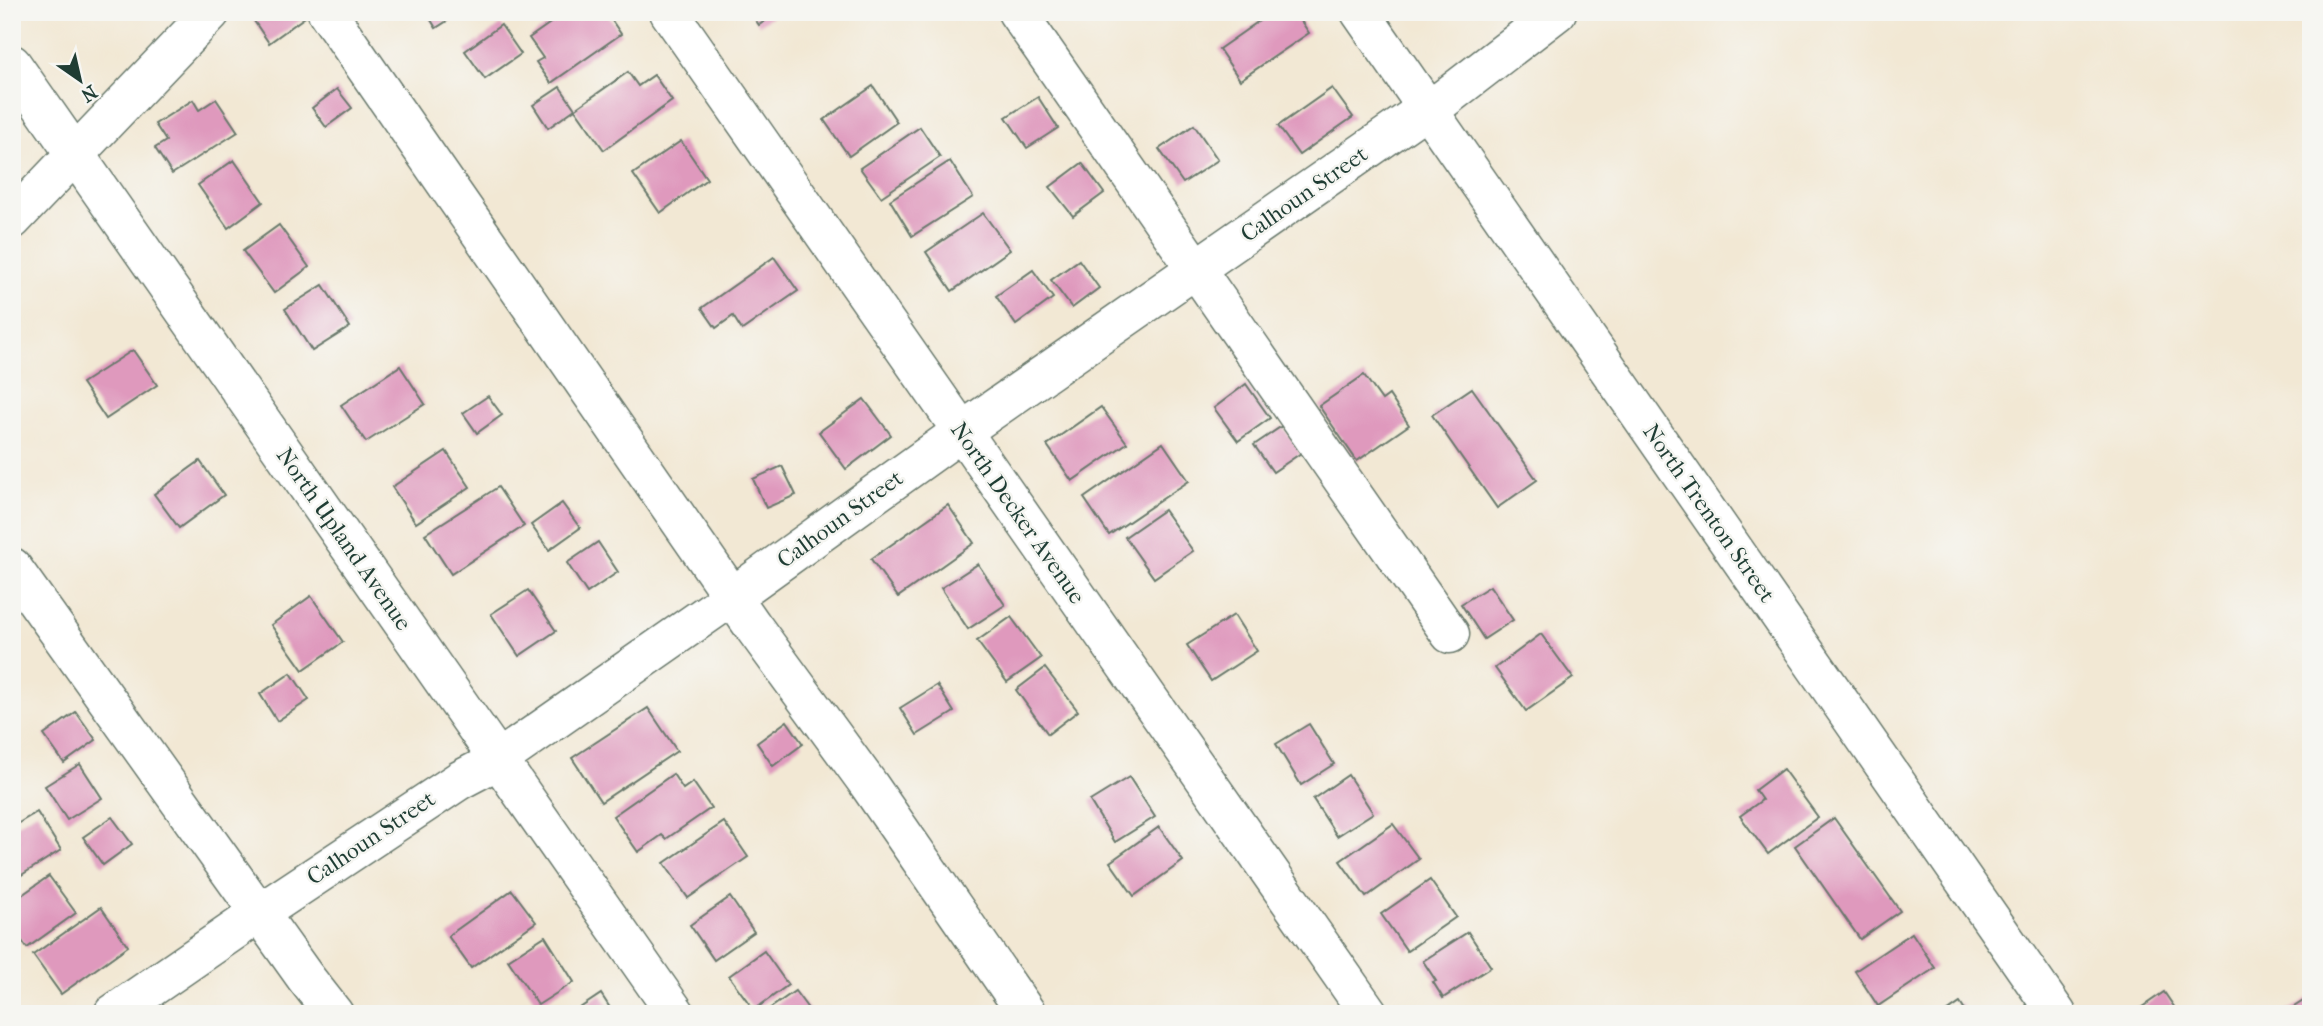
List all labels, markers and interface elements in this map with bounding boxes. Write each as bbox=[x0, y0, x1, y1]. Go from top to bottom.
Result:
north arrow bbox=[46, 46, 116, 116]
text: N bbox=[76, 80, 101, 107]
street label: Calhoun Street bbox=[1235, 140, 1373, 248]
street label: North Decker Avenue bbox=[945, 417, 1091, 609]
street label: North Trenton Street bbox=[1637, 419, 1781, 607]
street label: North Upland Avenue bbox=[271, 443, 417, 635]
street label: Calhoun Street bbox=[772, 464, 908, 574]
street label: Calhoun Street bbox=[302, 785, 440, 891]

